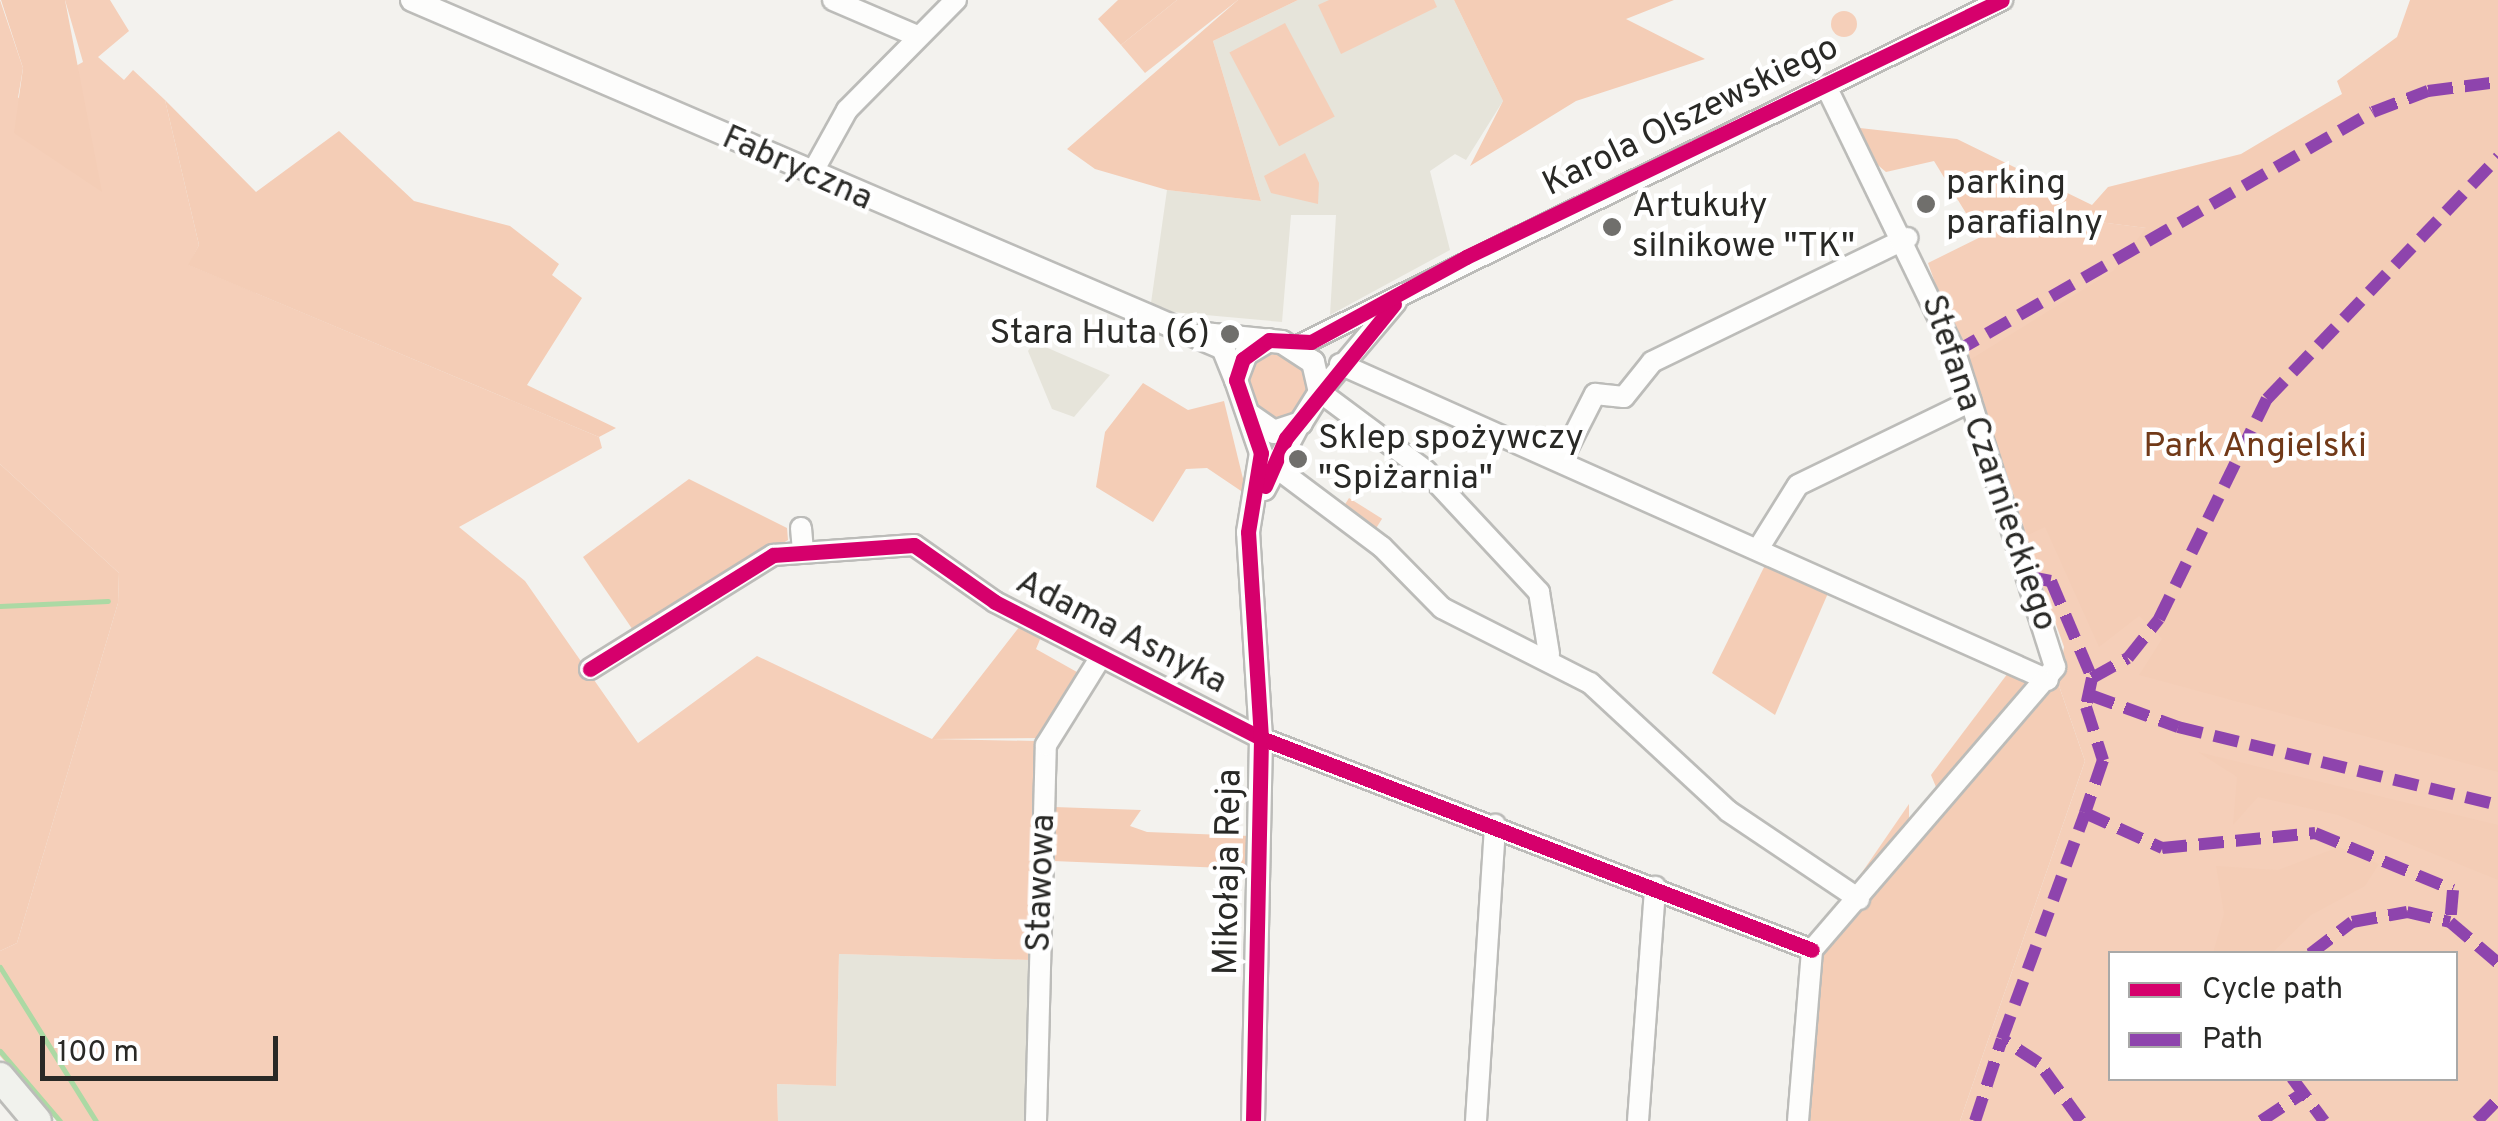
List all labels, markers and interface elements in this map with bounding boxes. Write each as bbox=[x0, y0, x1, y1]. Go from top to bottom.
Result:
street label: Karola Olszewskiego bbox=[1536, 27, 1846, 207]
street label: Fabryczna bbox=[715, 117, 879, 221]
place label: parking parafialny bbox=[1946, 163, 2103, 245]
place label: Artukuły silnikowe "TK" bbox=[1632, 186, 1855, 268]
marker: parking parafialny bbox=[1915, 193, 1937, 215]
marker: Artukuły silnikowe "TK" bbox=[1601, 216, 1623, 238]
street label: Stefana Czarnieckiego bbox=[1911, 290, 2065, 636]
place label: Stara Huta (6) bbox=[989, 313, 1210, 355]
marker: Stara Huta (6) bbox=[1219, 323, 1241, 345]
place label: Sklep spożywczy "Spiżarnia" bbox=[1318, 418, 1584, 500]
park label: Park Angielski bbox=[2143, 426, 2367, 468]
marker: Sklep spożywczy "Spiżarnia" bbox=[1287, 448, 1309, 470]
street label: Adama Asnyka bbox=[1008, 561, 1234, 705]
street label: Mikołaja Reja bbox=[1206, 768, 1252, 976]
street label: Stawowa bbox=[1019, 813, 1065, 953]
legend bbox=[2108, 951, 2458, 1081]
text: Cycle path bbox=[2202, 972, 2343, 1009]
scale bar bbox=[45, 1016, 282, 1078]
text: Path bbox=[2202, 1022, 2263, 1059]
text: 100 m bbox=[57, 1035, 139, 1072]

